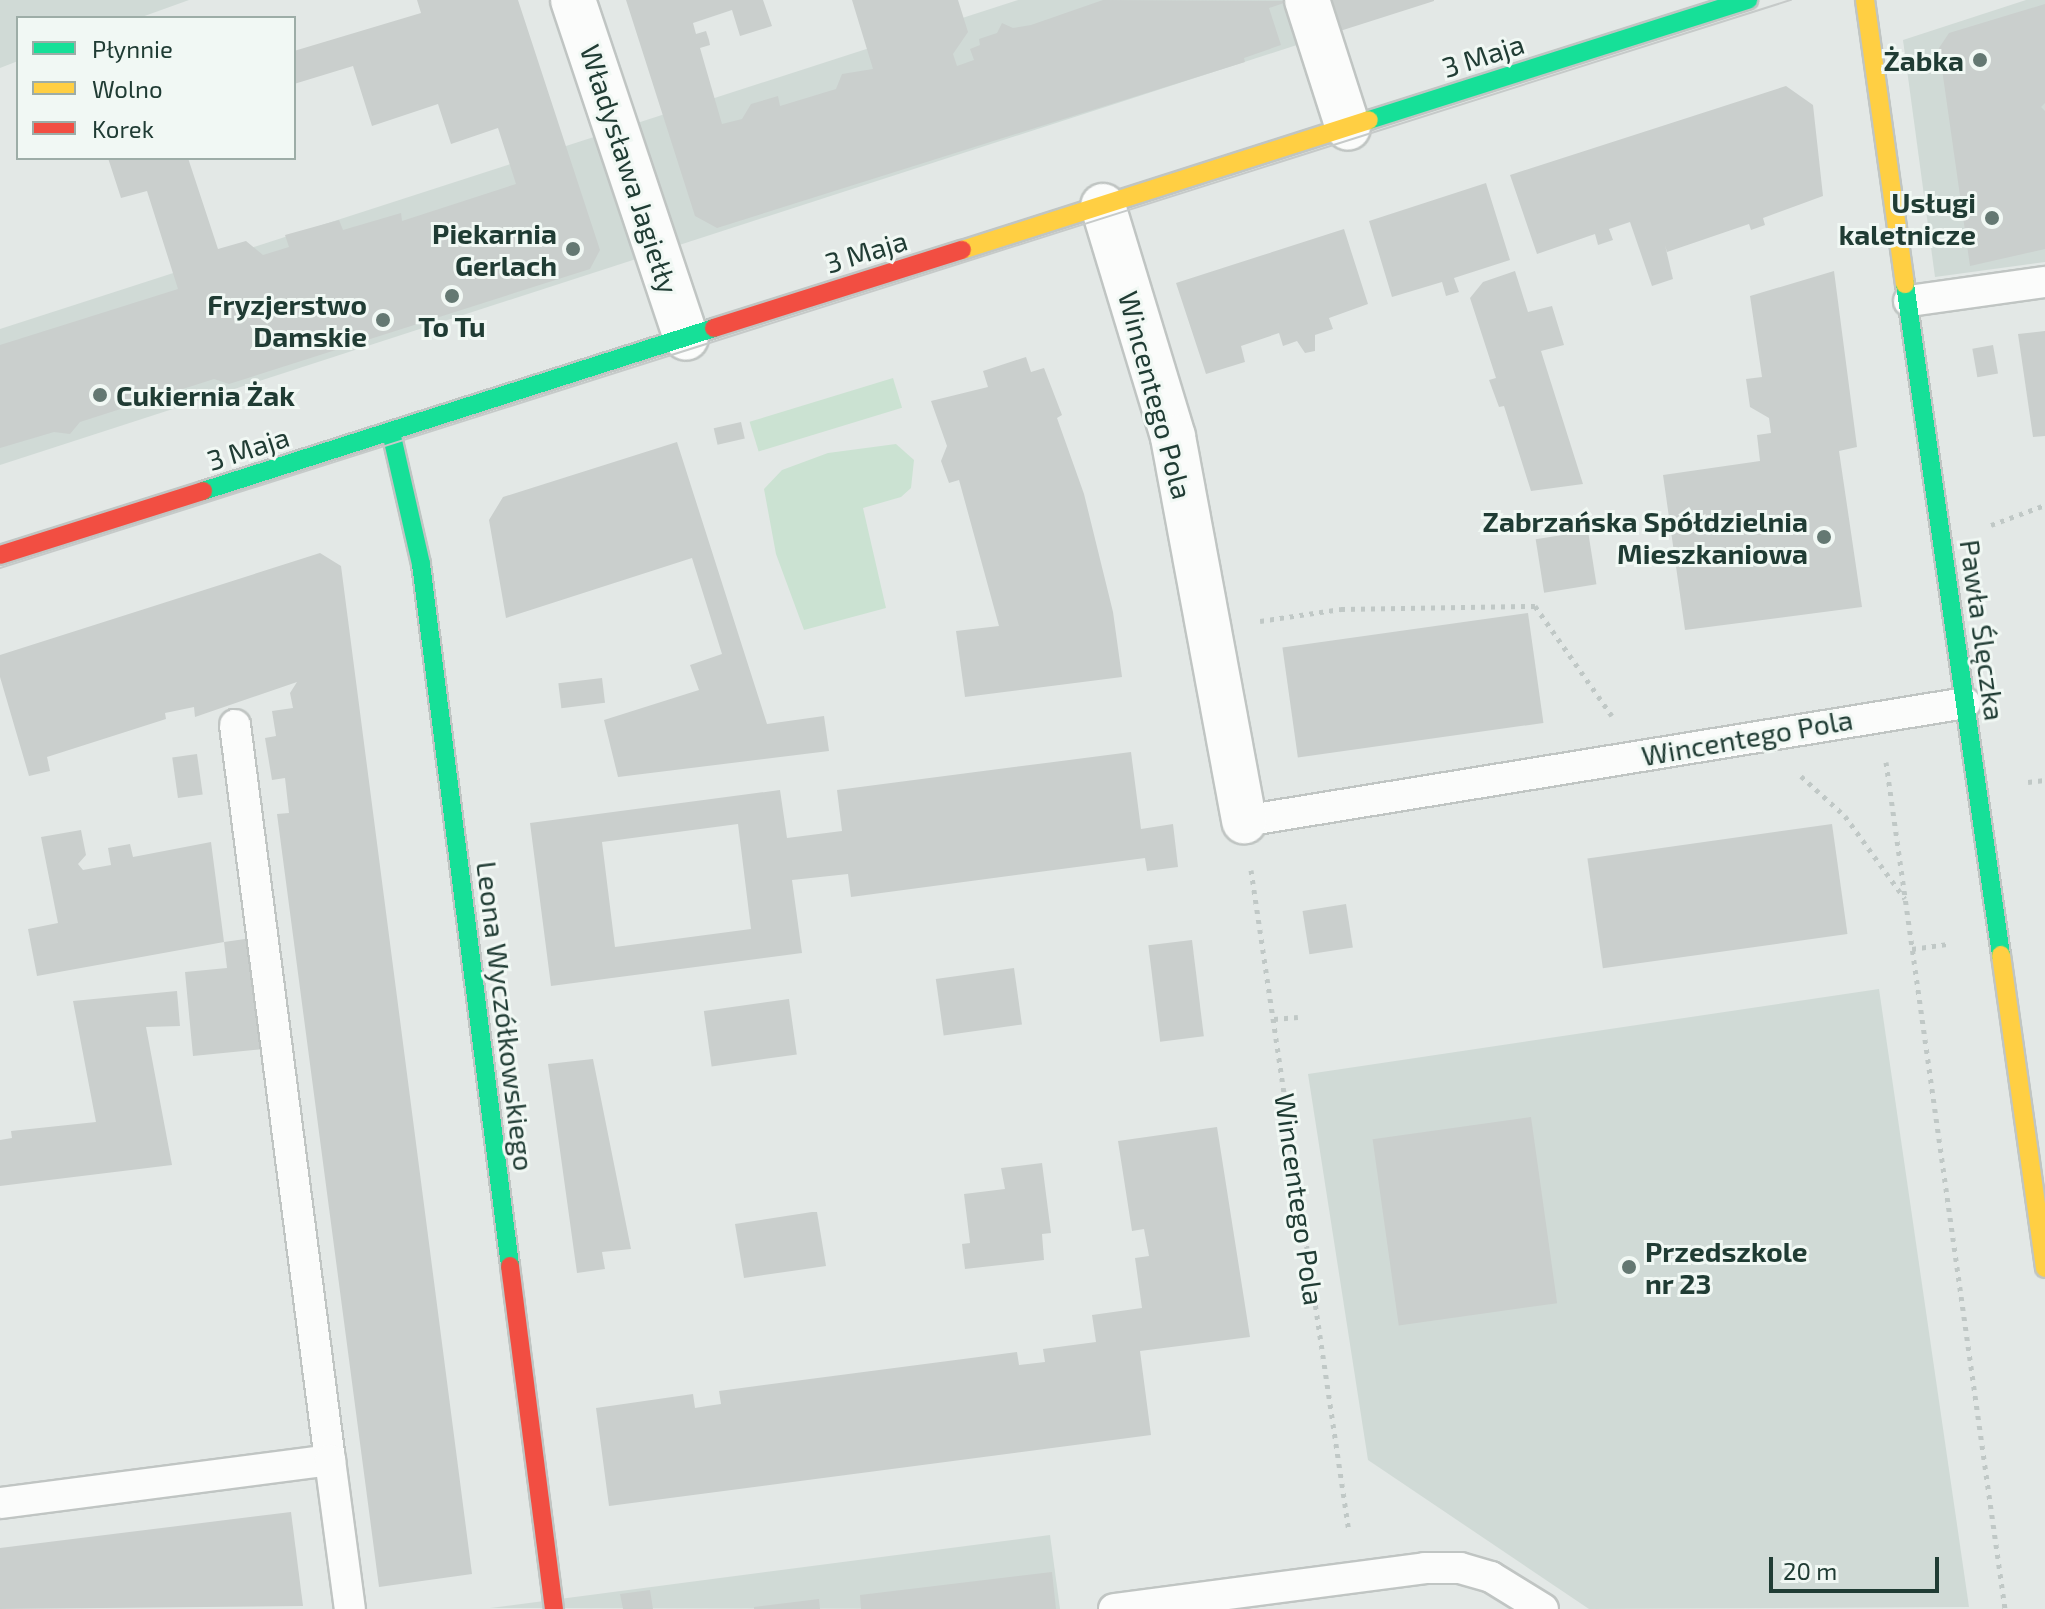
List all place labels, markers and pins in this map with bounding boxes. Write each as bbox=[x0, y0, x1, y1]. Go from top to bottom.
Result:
place label: Żabka bbox=[1883, 43, 1964, 77]
marker: Żabka bbox=[1971, 51, 1989, 69]
place label: Usługi kaletnicze bbox=[1839, 185, 1976, 251]
marker: Usługi kaletnicze bbox=[1983, 209, 2001, 227]
place label: Piekarnia Gerlach bbox=[432, 216, 557, 282]
marker: Piekarnia Gerlach bbox=[564, 240, 582, 258]
place label: Fryzjerstwo Damskie bbox=[207, 287, 367, 353]
marker: To Tu bbox=[443, 287, 461, 305]
place label: To Tu bbox=[418, 309, 486, 343]
marker: Fryzjerstwo Damskie bbox=[374, 311, 392, 329]
place label: Cukiernia Żak bbox=[116, 378, 295, 412]
marker: Cukiernia Żak bbox=[91, 386, 109, 404]
place label: Zabrzańska Spółdzielnia Mieszkaniowa bbox=[1483, 504, 1808, 570]
marker: Zabrzańska Spółdzielnia Mieszkaniowa bbox=[1815, 528, 1833, 546]
place label: Przedszkole nr 23 bbox=[1645, 1234, 1808, 1300]
marker: Przedszkole nr 23 bbox=[1620, 1258, 1638, 1276]

